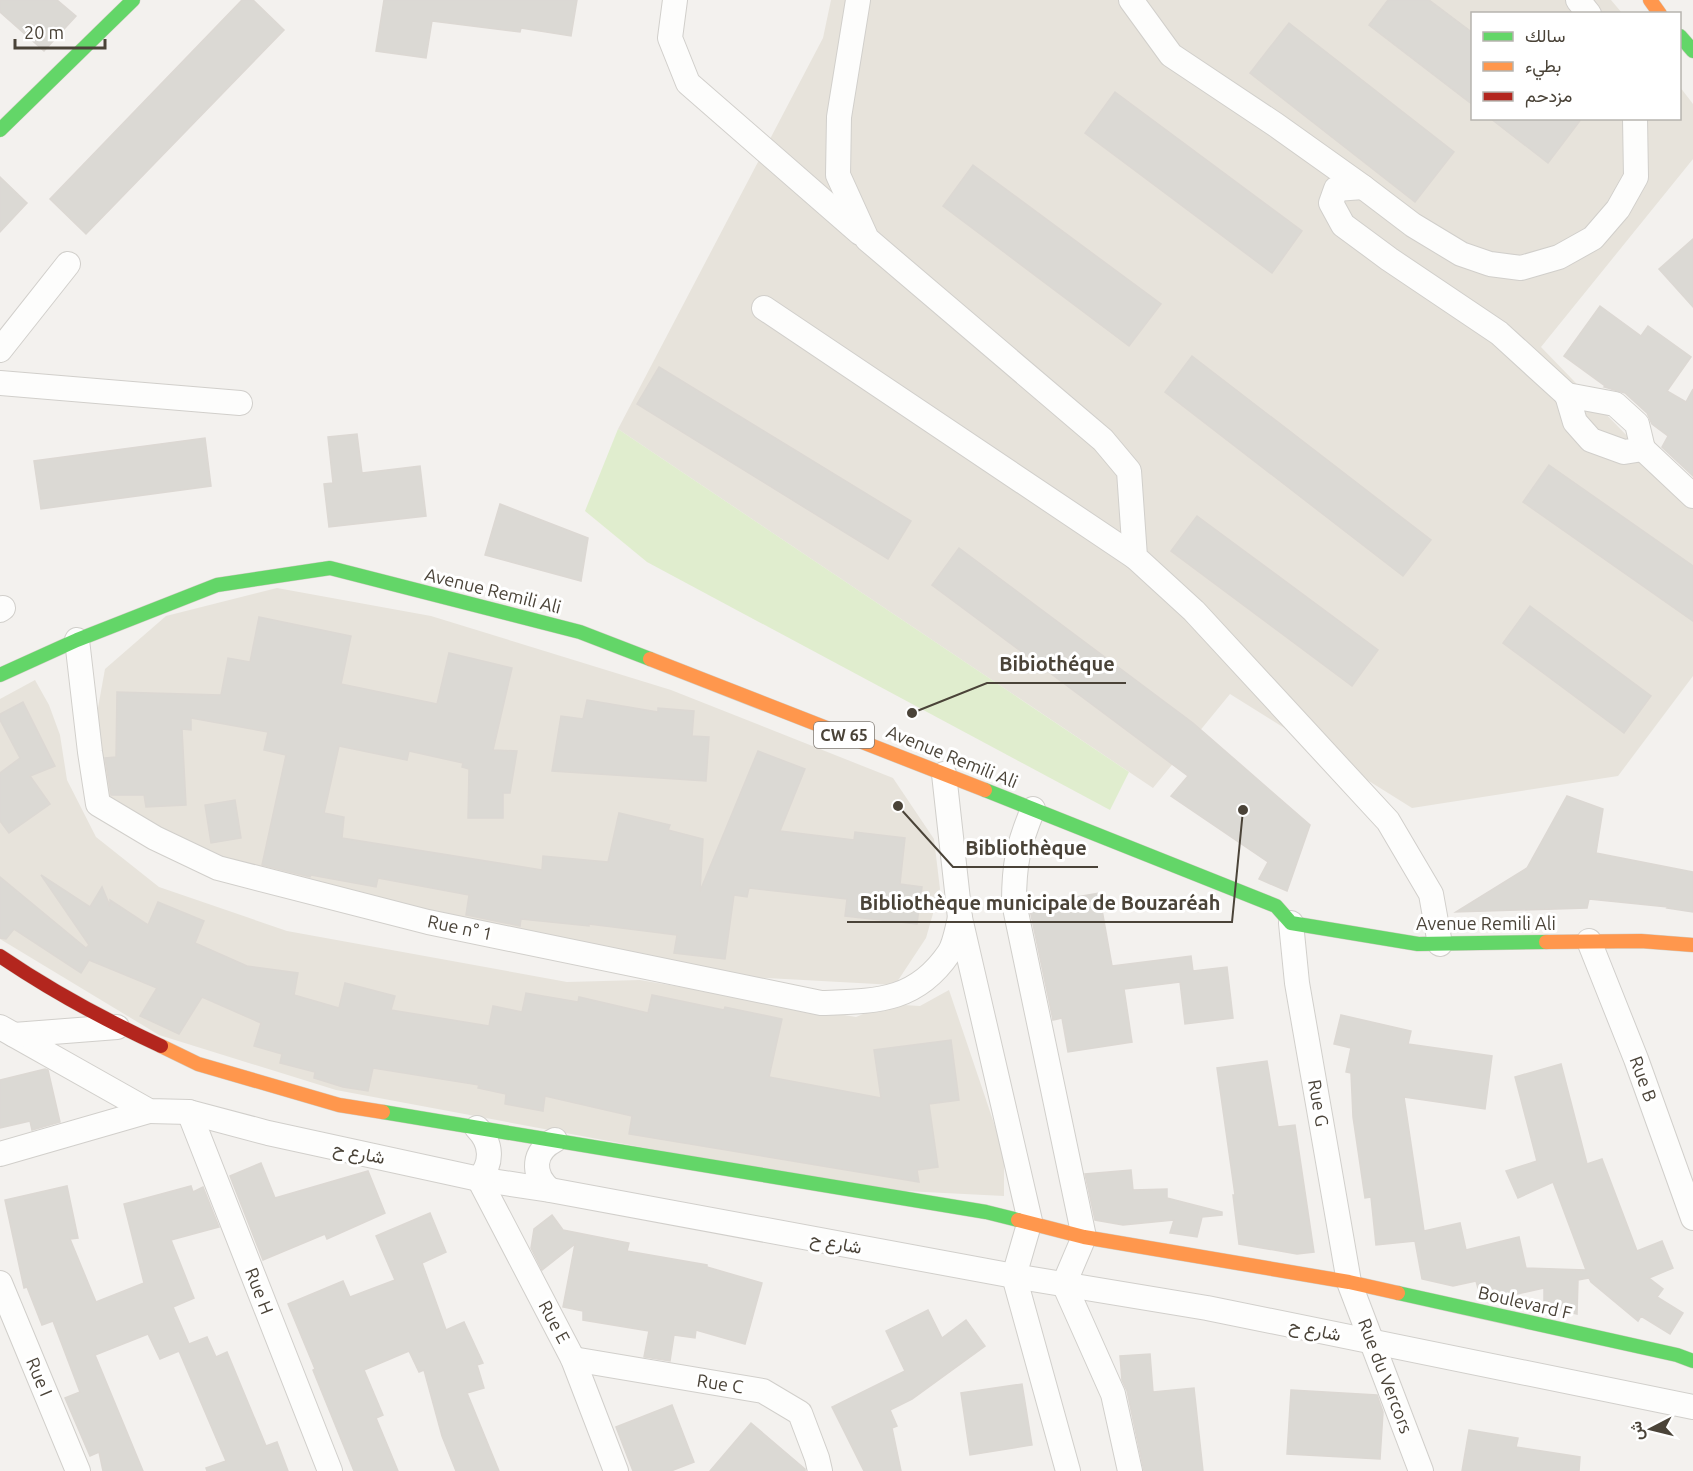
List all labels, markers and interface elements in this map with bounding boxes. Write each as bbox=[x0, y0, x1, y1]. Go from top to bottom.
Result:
scale bar bbox=[15, 12, 105, 50]
legend bbox=[1471, 12, 1681, 120]
text: 20 m bbox=[24, 22, 64, 42]
text: سالك bbox=[1525, 25, 1565, 45]
text: بطيء bbox=[1525, 55, 1561, 81]
text: مزدحم bbox=[1525, 85, 1572, 108]
street label: Avenue Remili Ali bbox=[423, 563, 563, 617]
callout: Bibiothéque bbox=[987, 645, 1126, 683]
text: Bibiothéque bbox=[999, 652, 1115, 675]
street label: Avenue Remili Ali bbox=[884, 721, 1021, 792]
road number: CW 65 bbox=[814, 722, 874, 748]
callout: Bibliothèque bbox=[953, 829, 1098, 867]
text: Bibliothèque bbox=[965, 836, 1087, 859]
callout: Bibliothèque municipale de Bouzaréah bbox=[847, 884, 1232, 922]
text: Bibliothèque municipale de Bouzaréah bbox=[860, 891, 1220, 914]
street label: Rue n° 1 bbox=[426, 910, 495, 944]
street label: Avenue Remili Ali bbox=[1416, 913, 1556, 933]
street label: Rue B bbox=[1627, 1053, 1661, 1104]
street label: Rue G bbox=[1305, 1078, 1333, 1128]
street label: شارع ح bbox=[331, 1137, 387, 1170]
street label: شارع ح bbox=[808, 1227, 864, 1260]
street label: Rue H bbox=[242, 1265, 278, 1317]
street label: Boulevard F bbox=[1476, 1282, 1574, 1323]
street label: Rue E bbox=[535, 1297, 574, 1346]
street label: شارع ح bbox=[1287, 1314, 1343, 1347]
street label: Rue du Vercors bbox=[1355, 1315, 1417, 1436]
street label: Rue I bbox=[23, 1354, 57, 1399]
street label: Rue C bbox=[696, 1369, 745, 1397]
north arrow bbox=[1621, 1399, 1681, 1459]
text: ش bbox=[1626, 1420, 1647, 1441]

